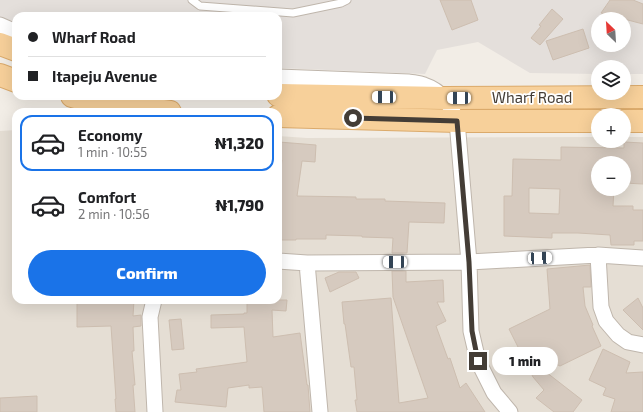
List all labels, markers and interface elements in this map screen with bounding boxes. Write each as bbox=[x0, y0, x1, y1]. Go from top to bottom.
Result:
north arrow bbox=[591, 12, 631, 52]
map controls bbox=[591, 12, 631, 196]
text: Wharf Road bbox=[52, 28, 136, 46]
button: layers bbox=[591, 60, 631, 100]
text: Itapeju Avenue bbox=[52, 67, 157, 85]
street label: Wharf Road bbox=[492, 88, 572, 106]
car bbox=[372, 91, 396, 103]
car bbox=[447, 92, 471, 104]
button: + bbox=[591, 108, 631, 148]
route start bbox=[344, 109, 362, 127]
icon: car bbox=[30, 125, 66, 161]
text: Economy bbox=[78, 126, 143, 144]
text: ₦1,320 bbox=[215, 134, 264, 152]
text: 1 min · 10:55 bbox=[78, 144, 147, 160]
button: − bbox=[591, 156, 631, 196]
icon: car bbox=[30, 187, 66, 223]
text: Comfort bbox=[78, 188, 136, 206]
text: ₦1,790 bbox=[216, 196, 264, 214]
text: 2 min · 10:56 bbox=[78, 206, 150, 222]
button: Confirm bbox=[28, 250, 266, 296]
car bbox=[528, 251, 552, 265]
car bbox=[383, 256, 407, 268]
callout: 1 min bbox=[492, 347, 558, 375]
route end bbox=[469, 352, 487, 370]
text: 1 min bbox=[509, 353, 541, 369]

